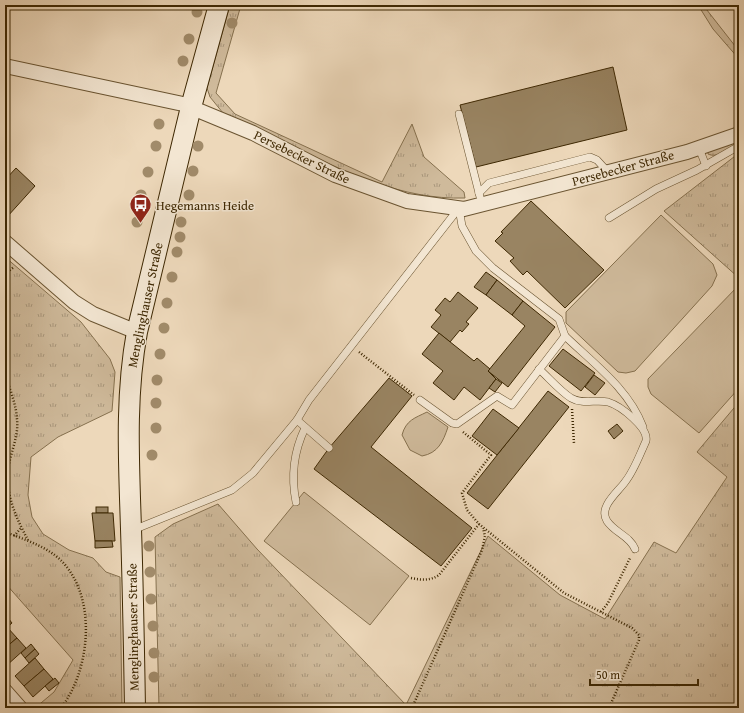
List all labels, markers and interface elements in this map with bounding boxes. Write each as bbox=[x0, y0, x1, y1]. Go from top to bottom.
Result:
street label: Persebecker Straße bbox=[251, 125, 353, 189]
street label: Persebecker Straße bbox=[570, 145, 676, 191]
bus stop icon: Hegemanns Heide bbox=[127, 192, 153, 225]
place label: Hegemanns Heide bbox=[156, 196, 254, 215]
street label: Menglinghauser Straße bbox=[122, 241, 168, 369]
street label: Menglinghauser Straße bbox=[122, 563, 144, 691]
scale bar bbox=[590, 661, 698, 687]
text: 50 m bbox=[596, 666, 620, 683]

